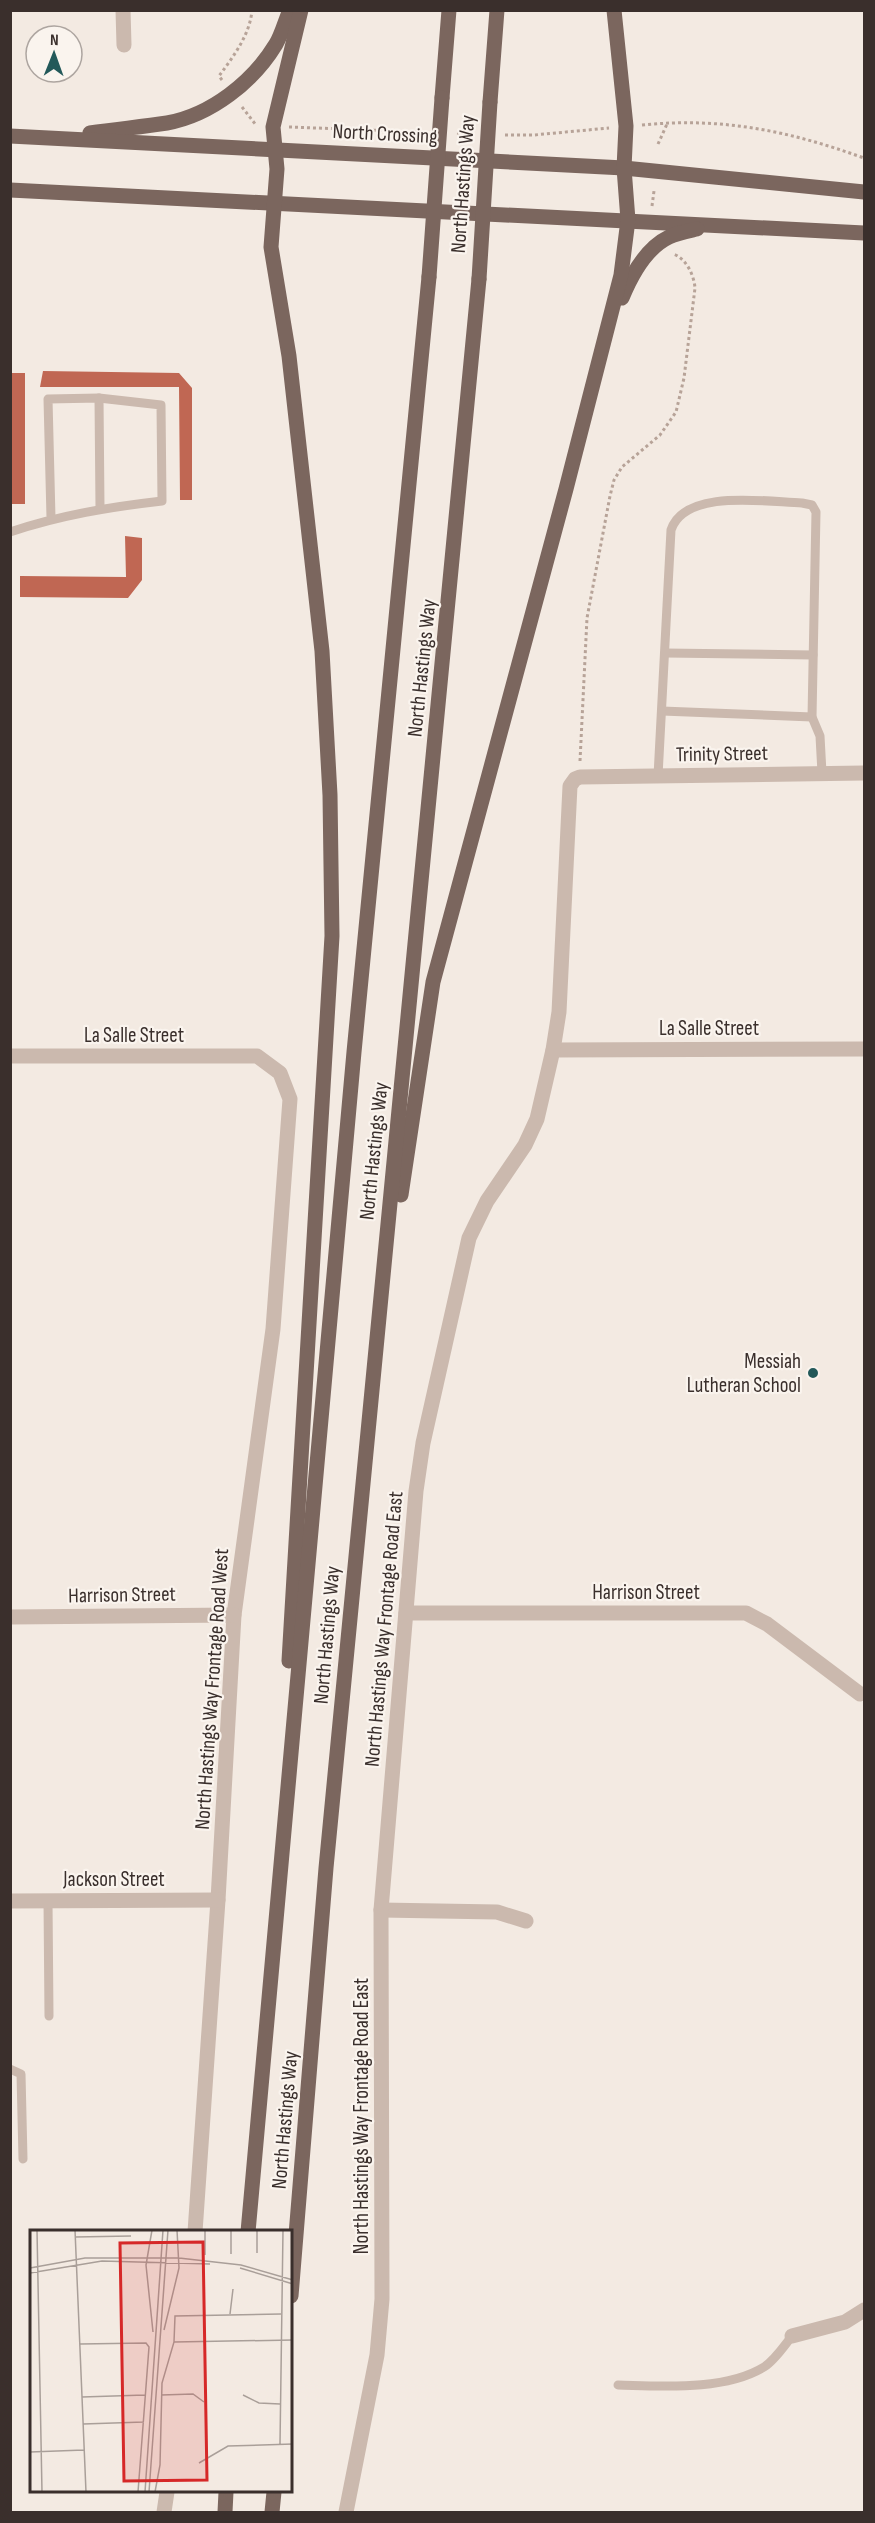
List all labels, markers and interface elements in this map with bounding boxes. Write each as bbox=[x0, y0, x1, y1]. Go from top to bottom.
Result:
north arrow bbox=[24, 24, 84, 84]
text: N bbox=[50, 31, 59, 50]
street label: North Hastings Way bbox=[446, 114, 480, 254]
street label: North Crossing bbox=[332, 119, 438, 149]
street label: North Hastings Way bbox=[402, 598, 442, 738]
street label: Trinity Street bbox=[676, 741, 768, 767]
street label: La Salle Street bbox=[659, 1016, 759, 1041]
street label: La Salle Street bbox=[84, 1023, 184, 1048]
street label: North Hastings Way bbox=[354, 1081, 394, 1221]
place label: Messiah Lutheran School bbox=[687, 1349, 801, 1398]
marker: Messiah Lutheran School bbox=[806, 1366, 820, 1380]
street label: North Hastings Way Frontage Road East bbox=[360, 1490, 408, 1768]
street label: North Hastings Way Frontage Road West bbox=[190, 1548, 234, 1830]
street label: North Hastings Way bbox=[309, 1565, 345, 1705]
street label: Harrison Street bbox=[592, 1580, 700, 1605]
street label: Harrison Street bbox=[68, 1582, 176, 1608]
street label: Jackson Street bbox=[62, 1867, 165, 1892]
street label: North Hastings Way Frontage Road East bbox=[349, 1978, 374, 2254]
street label: North Hastings Way bbox=[267, 2050, 303, 2190]
inset map bbox=[30, 2230, 292, 2493]

